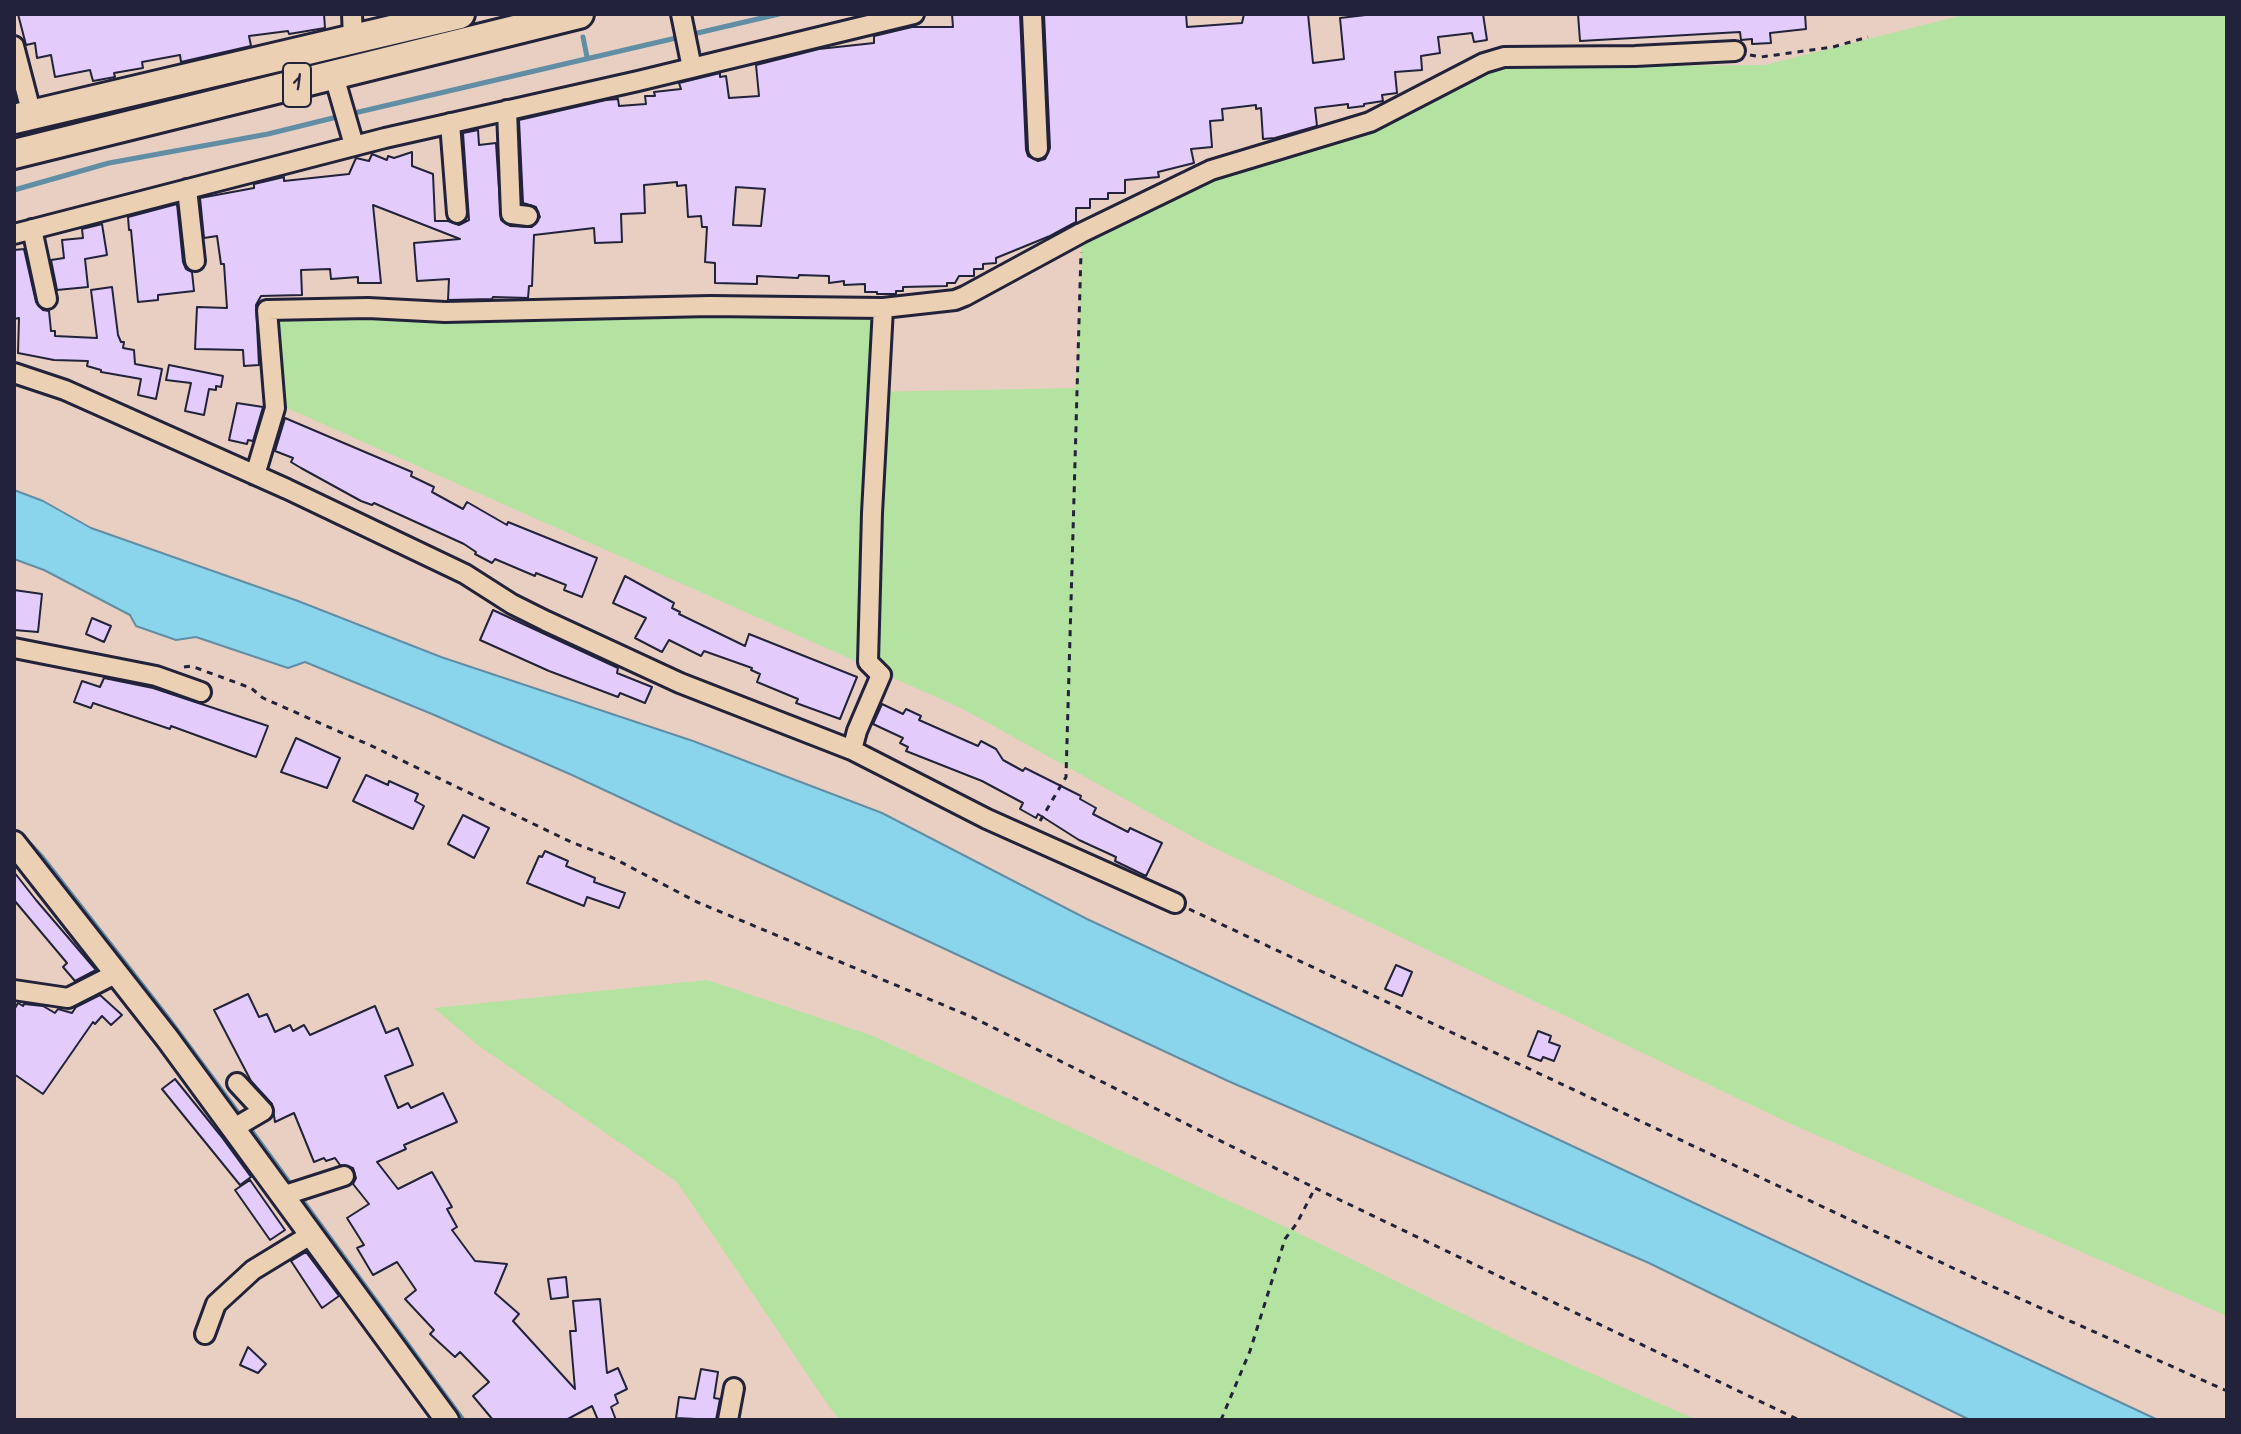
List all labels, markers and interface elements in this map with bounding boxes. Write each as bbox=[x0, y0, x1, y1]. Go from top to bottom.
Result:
road number: 1 bbox=[283, 63, 311, 107]

